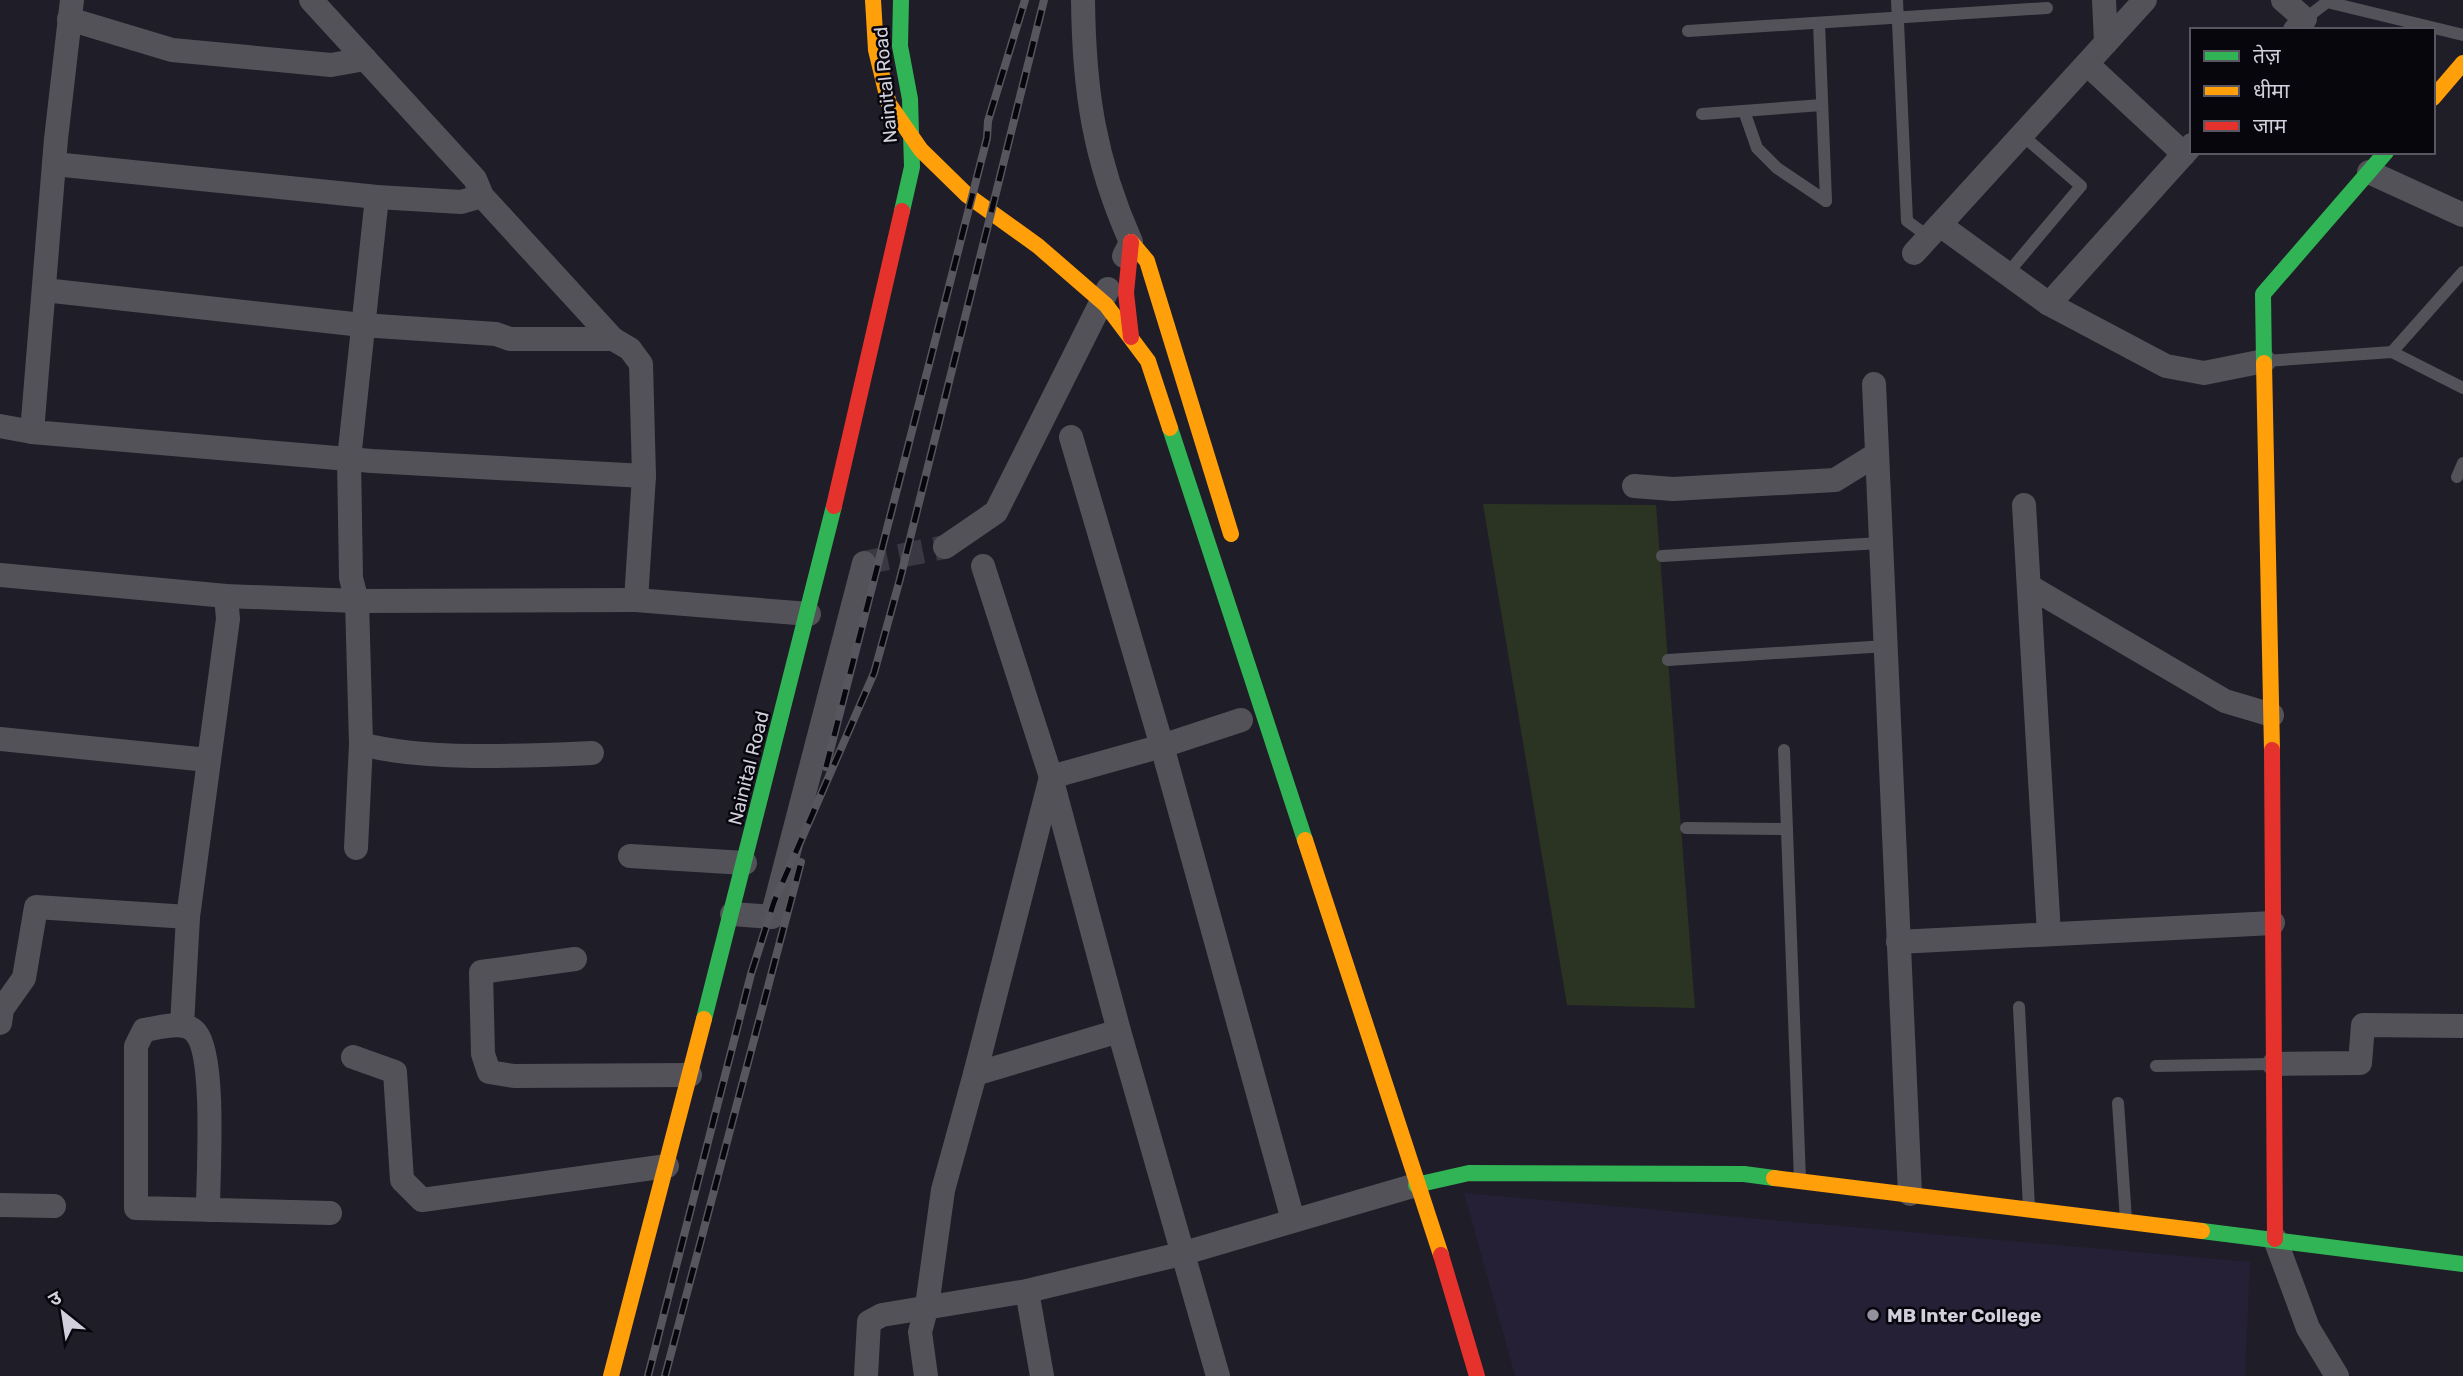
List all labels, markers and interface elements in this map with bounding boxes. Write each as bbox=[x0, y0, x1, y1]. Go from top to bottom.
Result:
street label: Nainital Road bbox=[869, 26, 902, 144]
legend bbox=[2190, 28, 2435, 154]
text: तेज़ bbox=[2253, 43, 2281, 68]
text: धीमा bbox=[2253, 78, 2290, 103]
text: जाम bbox=[2253, 113, 2287, 138]
street label: Nainital Road bbox=[723, 709, 774, 827]
north arrow bbox=[28, 1278, 98, 1348]
text: उ bbox=[44, 1286, 66, 1311]
place label: MB Inter College bbox=[1887, 1304, 2041, 1327]
marker: MB Inter College bbox=[1865, 1307, 1881, 1323]

